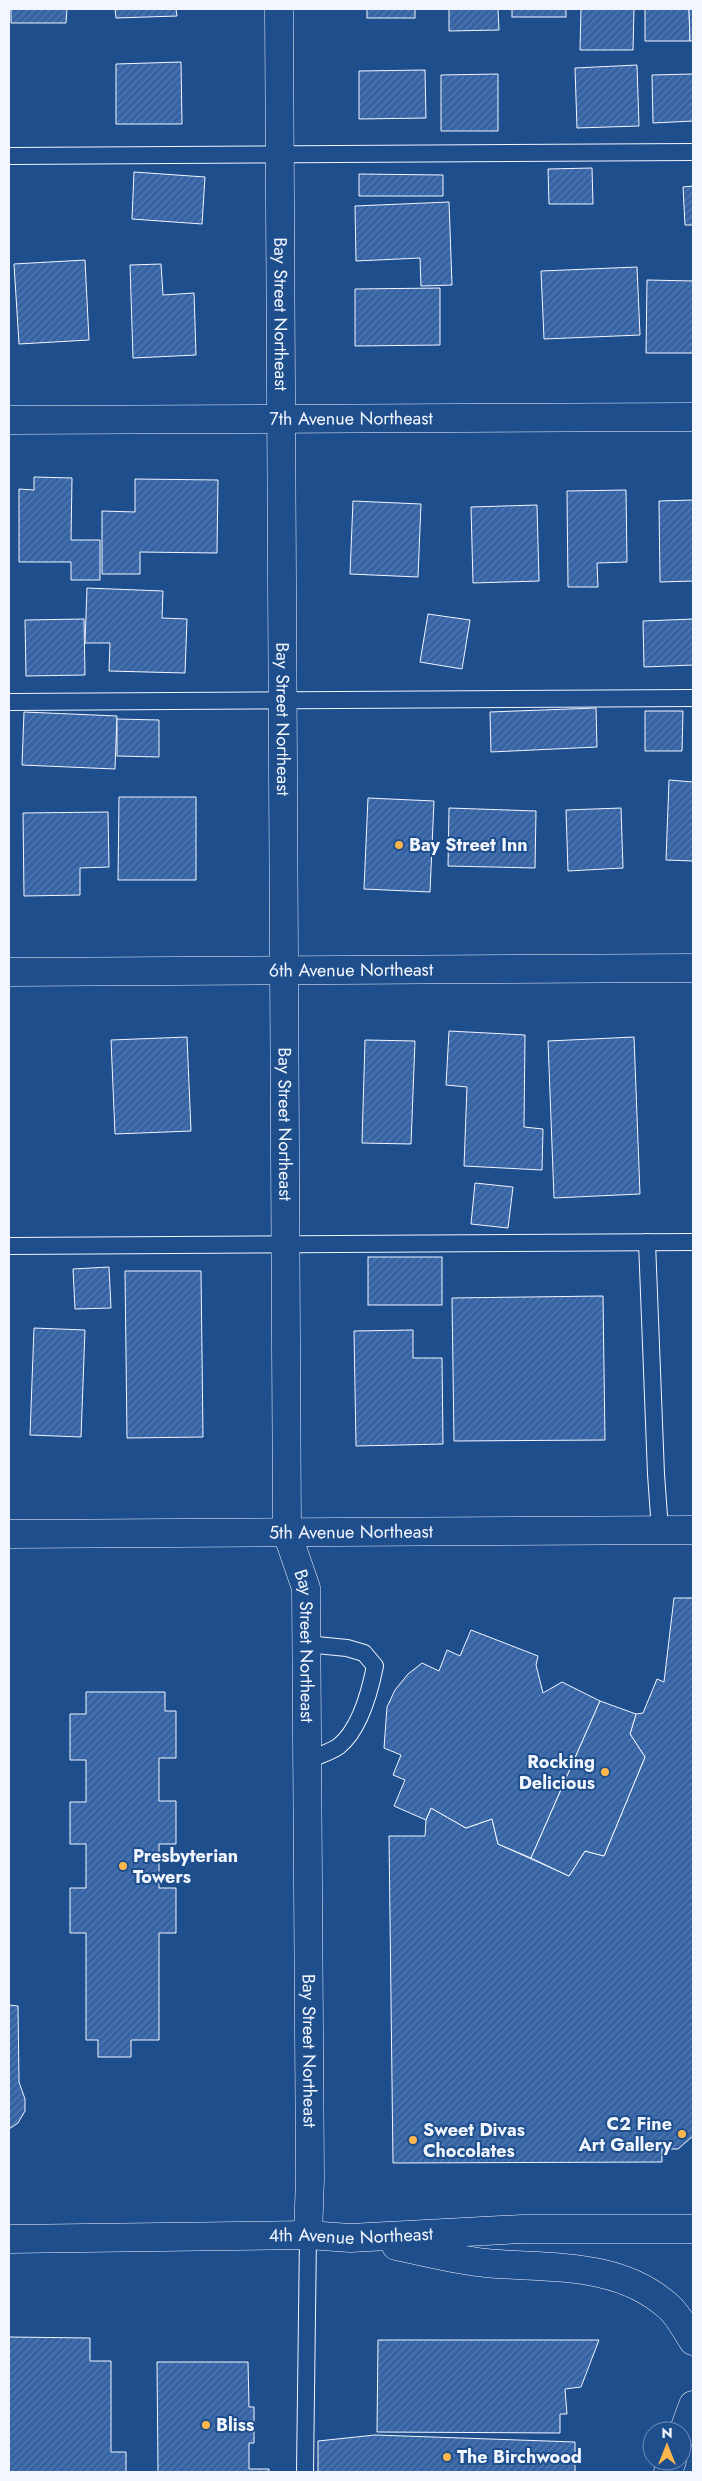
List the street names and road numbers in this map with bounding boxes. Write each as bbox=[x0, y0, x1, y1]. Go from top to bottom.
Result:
street label: Bay Street Northeast bbox=[267, 237, 294, 392]
street label: 7th Avenue Northeast bbox=[269, 405, 433, 432]
street label: Bay Street Northeast bbox=[269, 642, 296, 797]
street label: 6th Avenue Northeast bbox=[269, 957, 434, 983]
street label: Bay Street Northeast bbox=[271, 1047, 298, 1202]
street label: 5th Avenue Northeast bbox=[269, 1519, 434, 1545]
street label: Bay Street Northeast bbox=[287, 1566, 320, 1723]
street label: Bay Street Northeast bbox=[296, 1974, 323, 2128]
street label: 4th Avenue Northeast bbox=[269, 2221, 434, 2251]

